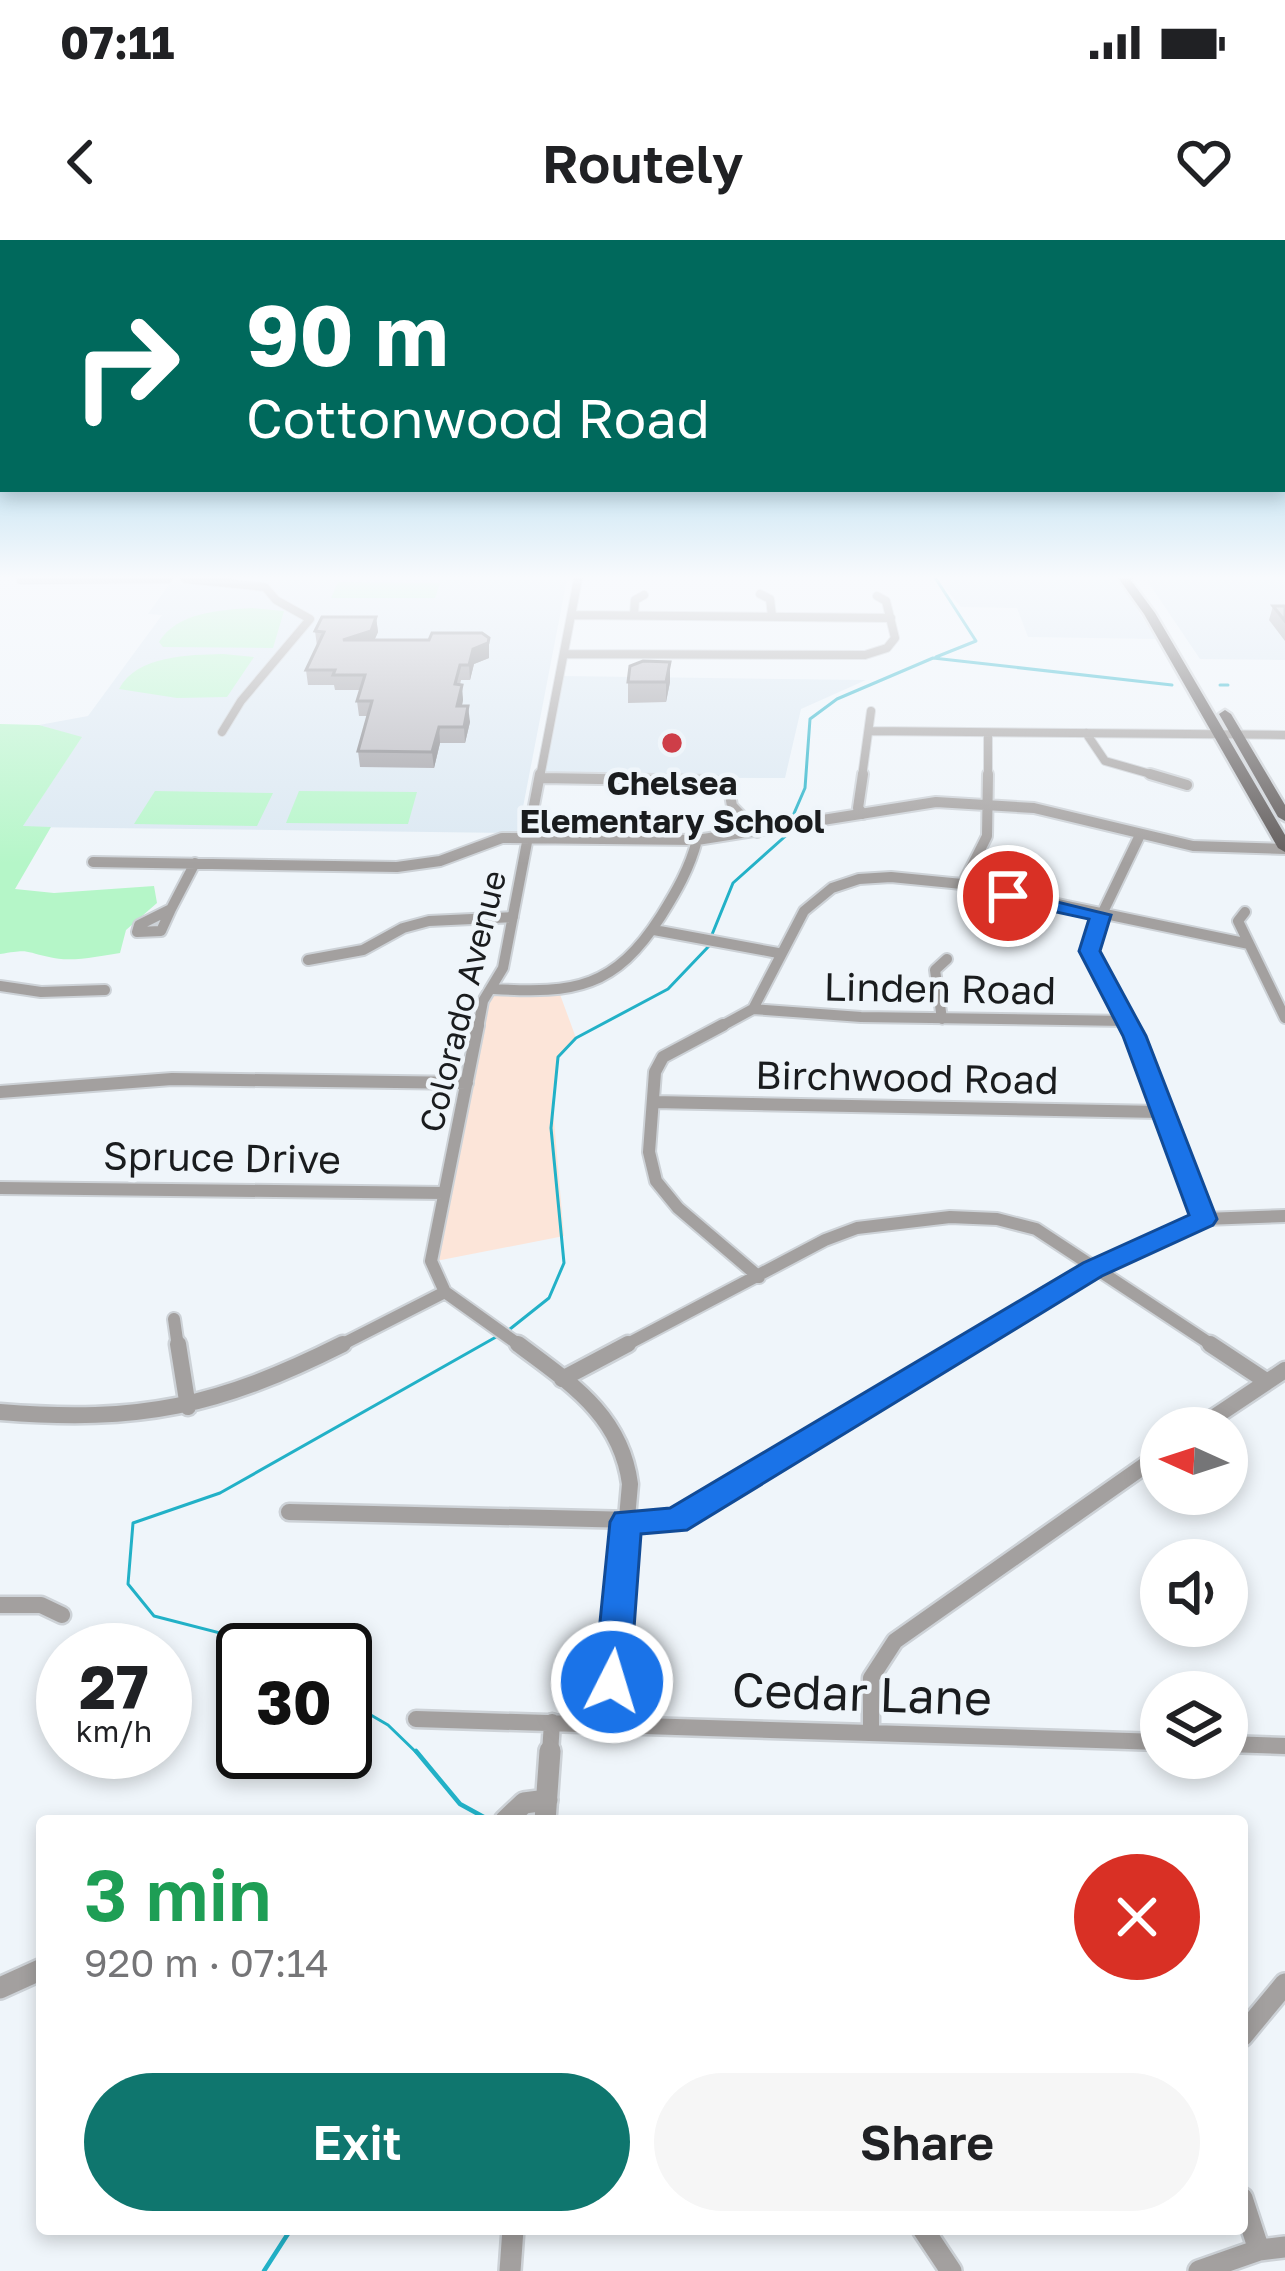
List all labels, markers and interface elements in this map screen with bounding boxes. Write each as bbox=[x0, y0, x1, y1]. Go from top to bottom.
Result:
text: 07:11 bbox=[60, 15, 175, 69]
icon: back bbox=[48, 129, 114, 195]
icon: heart bbox=[1171, 129, 1237, 195]
text: Routely bbox=[542, 130, 743, 195]
text: 90 m bbox=[246, 284, 448, 384]
icon: right bbox=[48, 288, 204, 444]
text: Cottonwood Road bbox=[246, 385, 710, 450]
marker: Chelsea Elementary School bbox=[659, 730, 685, 756]
place label: Chelsea Elementary School bbox=[519, 763, 825, 840]
pin bbox=[957, 845, 1059, 947]
icon: arrive bbox=[975, 863, 1041, 929]
street label: Colorado Avenue bbox=[411, 866, 513, 1136]
street label: Linden Road bbox=[823, 962, 1057, 1014]
street label: Birchwood Road bbox=[755, 1051, 1059, 1103]
street label: Spruce Drive bbox=[103, 1131, 341, 1183]
north arrow bbox=[1140, 1407, 1248, 1515]
map controls bbox=[1140, 1407, 1248, 1779]
button: sound bbox=[1140, 1539, 1248, 1647]
position arrow bbox=[549, 1619, 675, 1745]
speed limit sign: 30 bbox=[216, 1623, 372, 1779]
text: 27 bbox=[79, 1650, 149, 1722]
street label: Cedar Lane bbox=[731, 1659, 993, 1727]
button: layers bbox=[1140, 1671, 1248, 1779]
text: km/h bbox=[76, 1713, 152, 1749]
text: 3 min bbox=[84, 1850, 272, 1937]
button: close bbox=[1074, 1854, 1200, 1980]
text: 920 m · 07:14 bbox=[84, 1939, 329, 1986]
button: Exit bbox=[84, 2073, 630, 2211]
button: Share bbox=[654, 2073, 1200, 2211]

